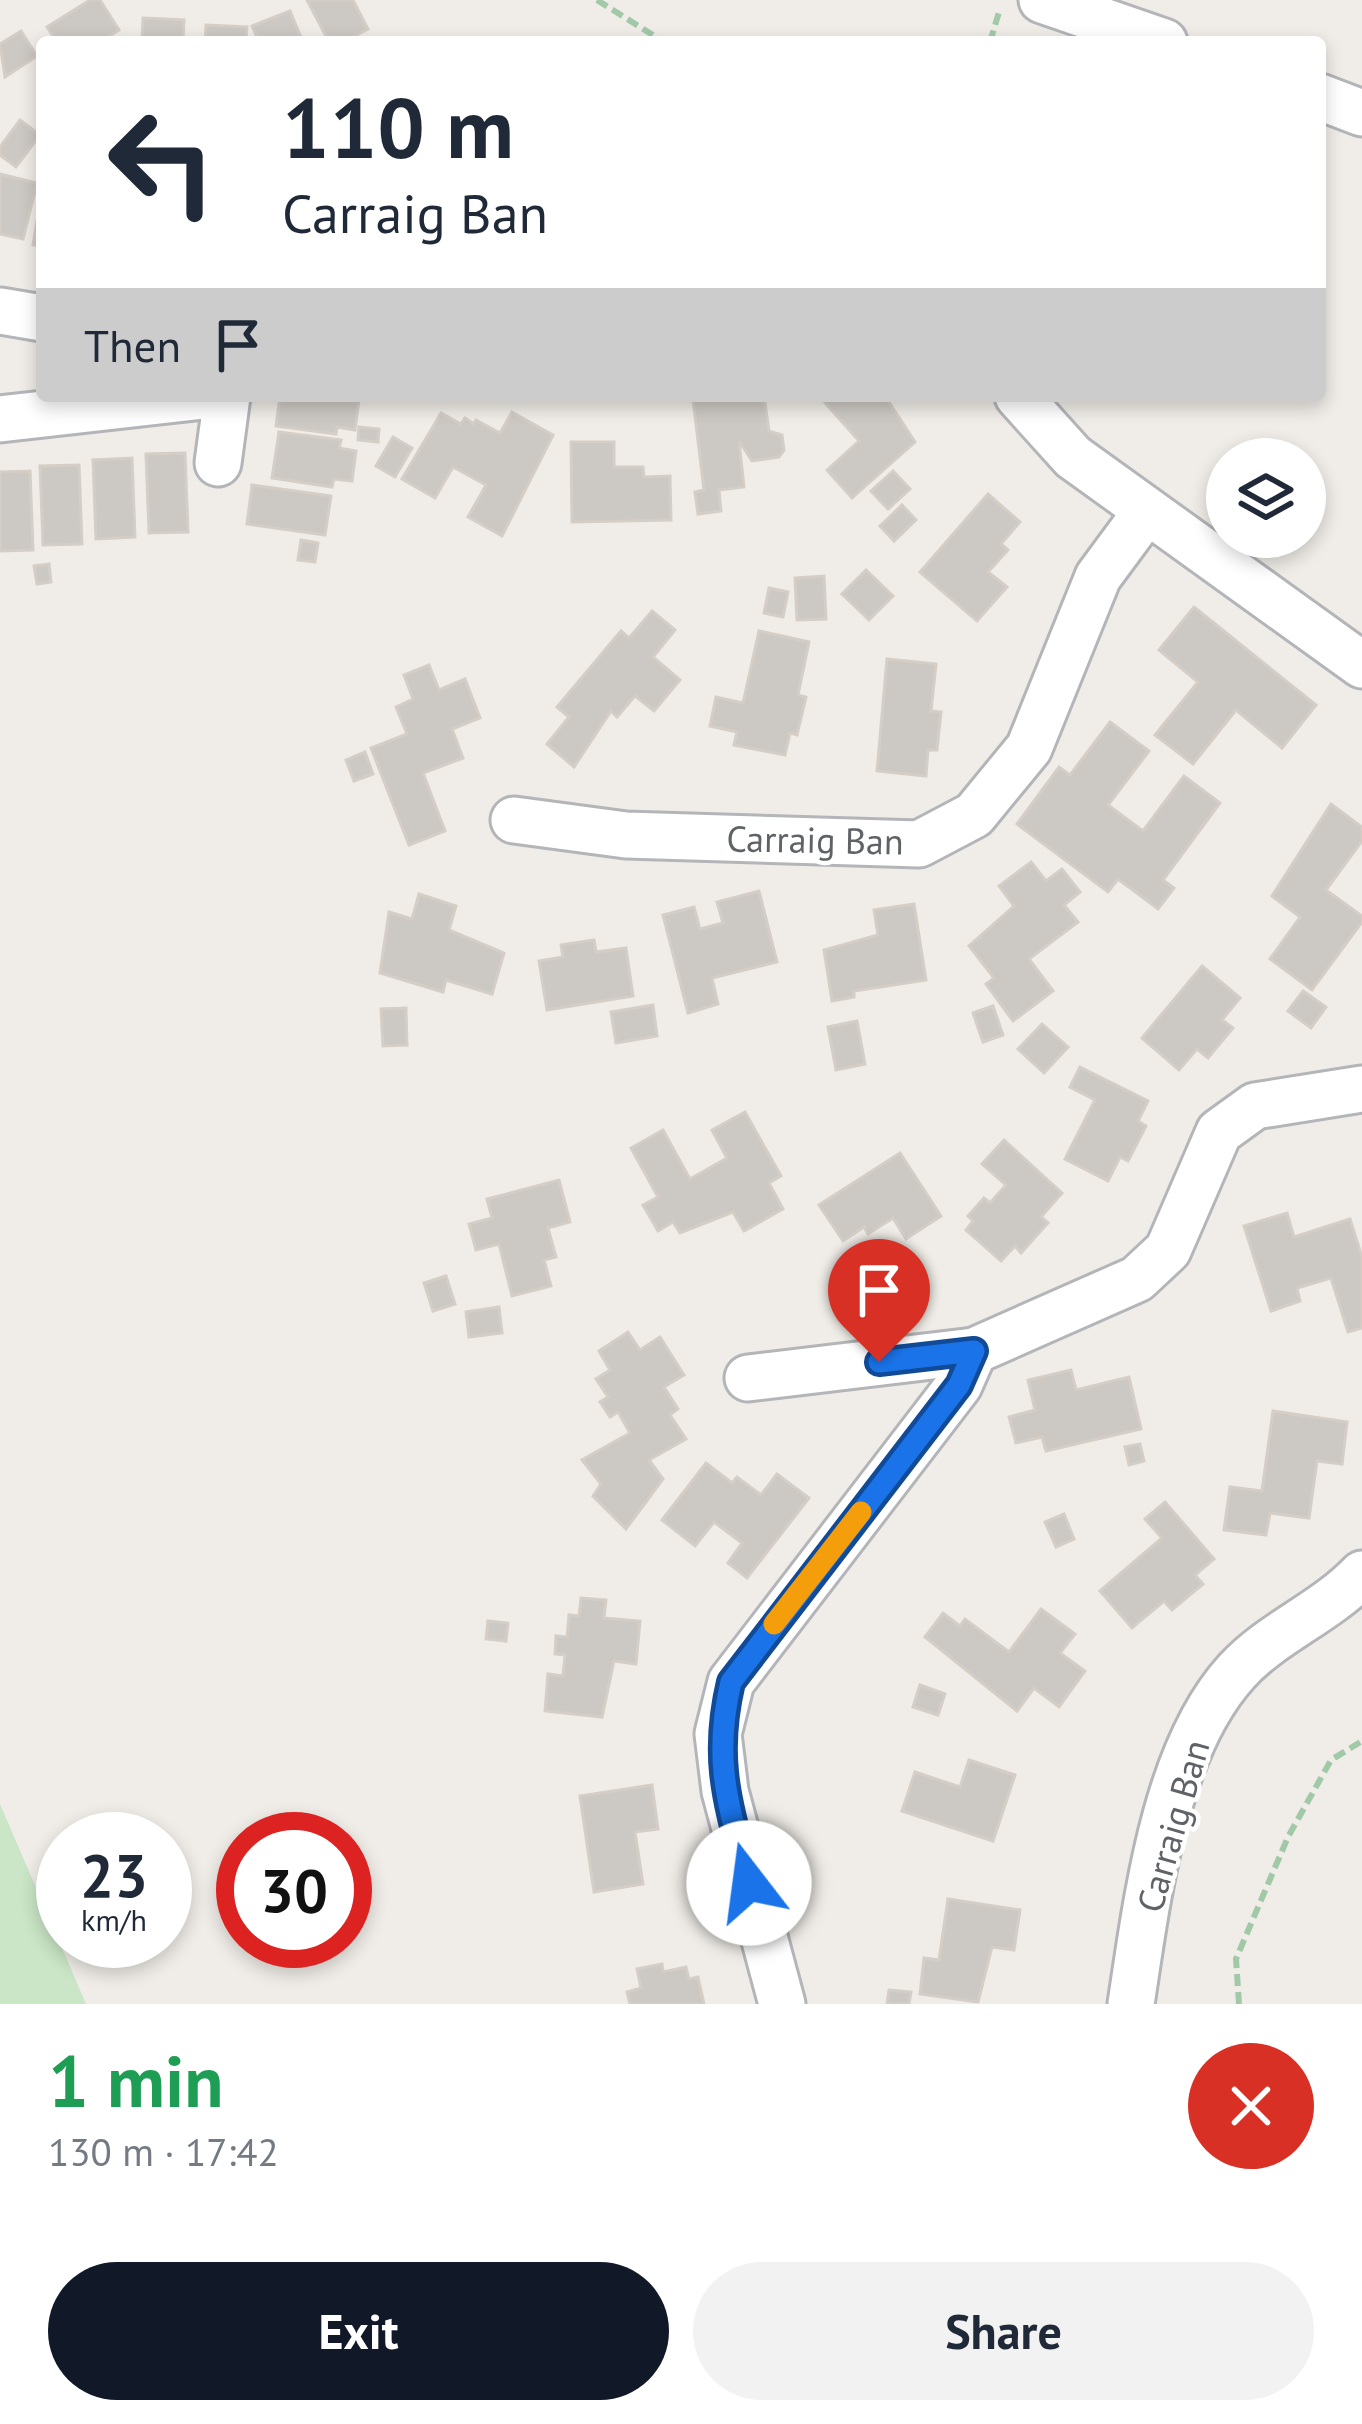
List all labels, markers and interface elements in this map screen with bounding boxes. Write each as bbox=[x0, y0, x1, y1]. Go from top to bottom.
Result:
text: 110 m bbox=[282, 72, 514, 181]
icon: left bbox=[84, 84, 240, 240]
text: Carraig Ban bbox=[282, 178, 548, 248]
icon: arrive bbox=[205, 312, 271, 378]
text: Then bbox=[84, 316, 181, 374]
map controls bbox=[1206, 438, 1326, 558]
button: layers bbox=[1206, 438, 1326, 558]
street label: Carraig Ban bbox=[726, 814, 904, 865]
pin bbox=[828, 1239, 930, 1362]
icon: arrive bbox=[846, 1257, 912, 1323]
street label: Carraig Ban bbox=[1125, 1734, 1220, 1918]
speed limit sign: 30 bbox=[216, 1812, 372, 1968]
position arrow bbox=[686, 1820, 812, 1946]
text: 23 bbox=[80, 1836, 148, 1914]
text: km/h bbox=[81, 1900, 147, 1939]
text: 1 min bbox=[48, 2034, 224, 2127]
button: close bbox=[1188, 2043, 1314, 2169]
text: 130 m · 17:42 bbox=[48, 2126, 279, 2177]
button: Exit bbox=[48, 2262, 669, 2400]
button: Share bbox=[693, 2262, 1314, 2400]

